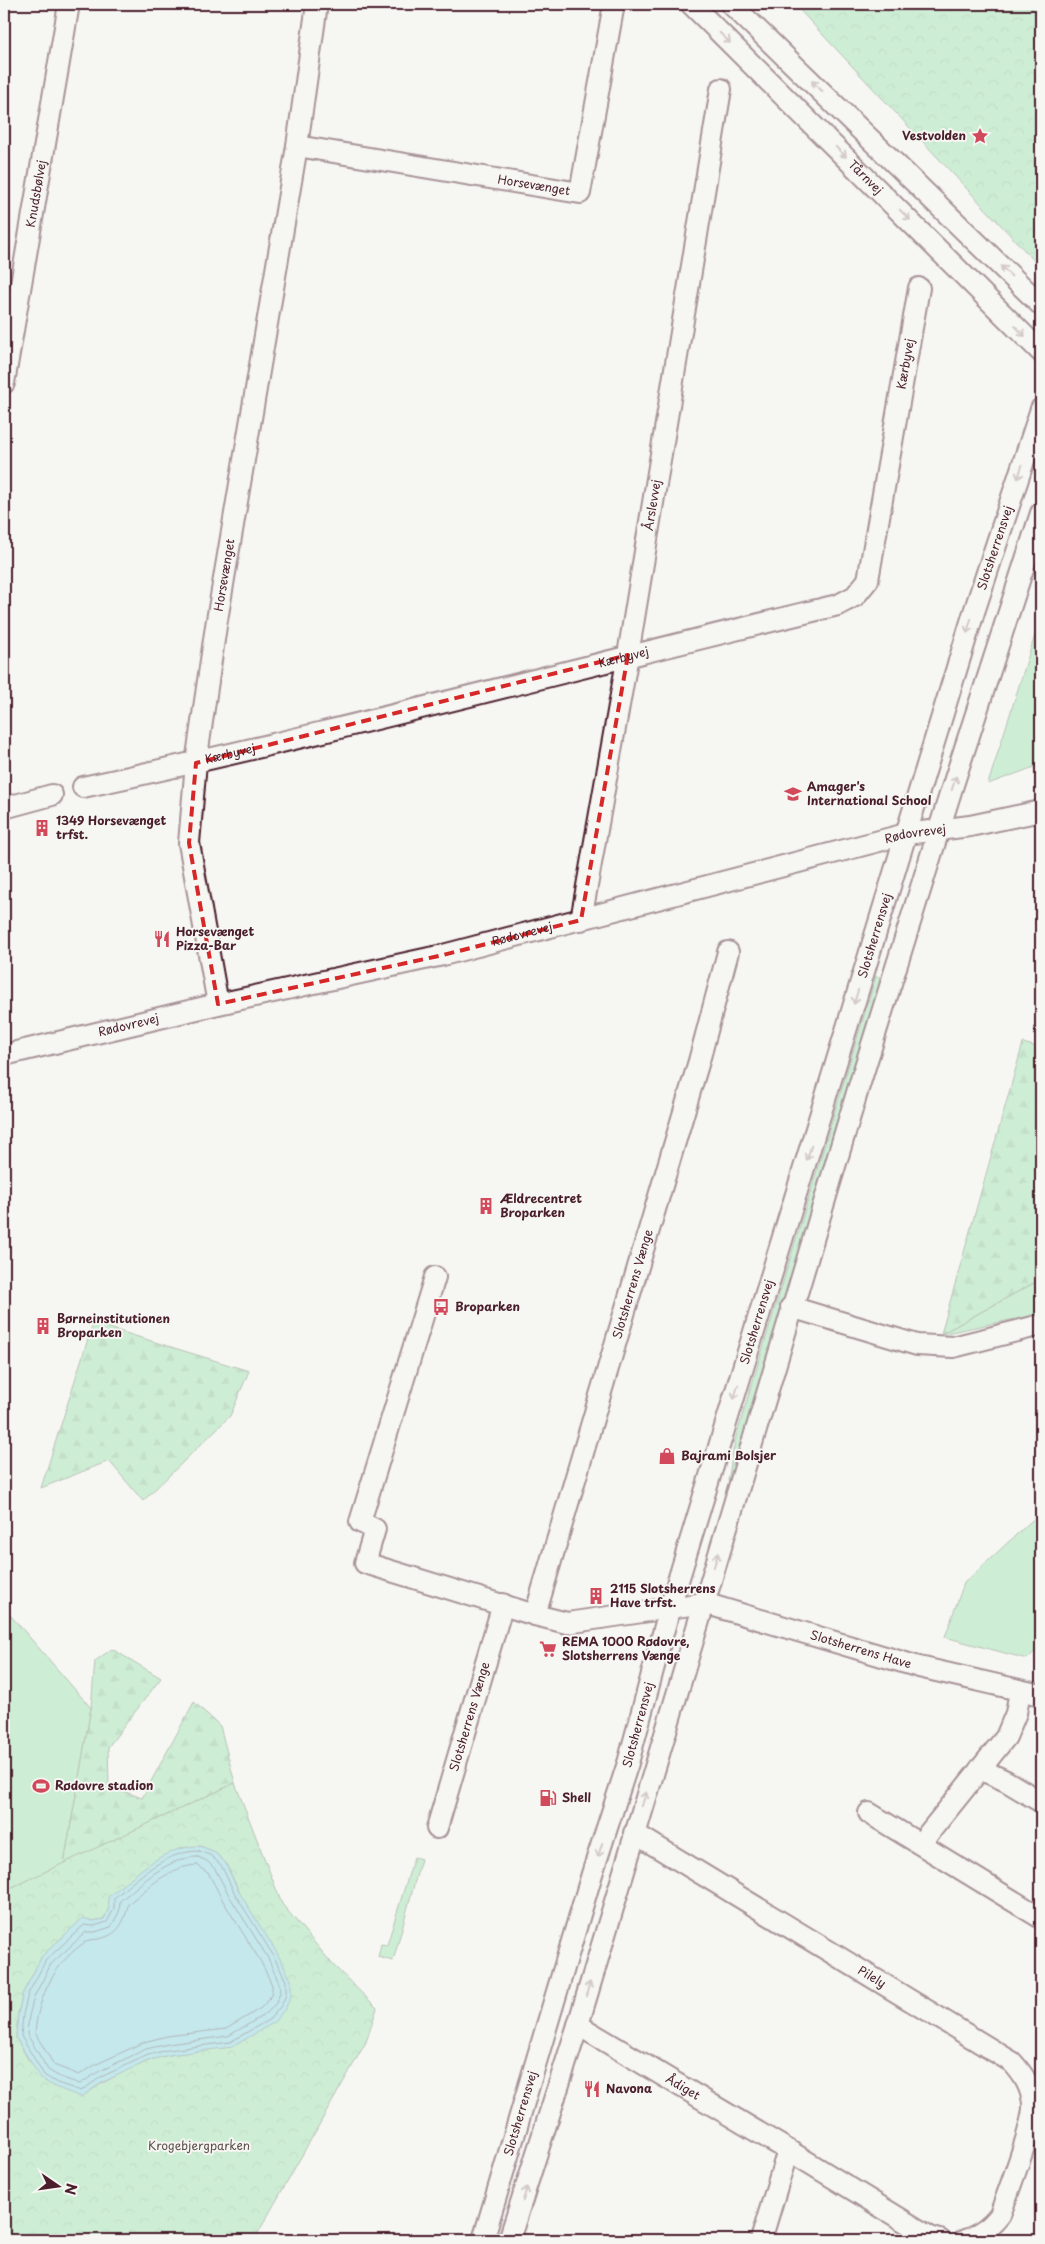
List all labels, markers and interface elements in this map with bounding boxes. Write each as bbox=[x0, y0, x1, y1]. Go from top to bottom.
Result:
one-way arrow bbox=[719, 32, 732, 44]
one-way arrow bbox=[811, 81, 823, 93]
place label: Vestvolden bbox=[902, 126, 966, 144]
place icon: Vestvolden bbox=[970, 126, 990, 146]
one-way arrow bbox=[835, 146, 847, 158]
street label: Tårnvej bbox=[845, 155, 888, 198]
street label: Knudsbølvej bbox=[21, 158, 50, 229]
street label: Horsevænget bbox=[496, 169, 572, 199]
one-way arrow bbox=[899, 209, 911, 221]
one-way arrow bbox=[1000, 265, 1012, 277]
one-way arrow bbox=[1014, 324, 1026, 337]
street label: Kærbyvej bbox=[892, 337, 918, 390]
one-way arrow bbox=[1015, 464, 1025, 480]
street label: Årslevvej bbox=[639, 478, 665, 532]
street label: Slotsherrensvej bbox=[972, 503, 1017, 592]
street label: Horsevænget bbox=[209, 537, 239, 613]
one-way arrow bbox=[964, 618, 974, 634]
street label: Kærbyvej bbox=[596, 642, 650, 672]
street label: Kærbyvej bbox=[203, 738, 257, 768]
one-way arrow bbox=[949, 776, 959, 792]
place label: Amager's International School bbox=[807, 777, 932, 809]
school or university icon: Amager's International School bbox=[783, 784, 803, 804]
place label: 1349 Horsevænget trfst. bbox=[56, 811, 166, 843]
building icon: 1349 Horsevænget trfst. bbox=[32, 818, 52, 838]
street label: Rødovrevej bbox=[882, 819, 947, 847]
street label: Slotsherrensvej bbox=[853, 891, 895, 980]
street label: Rødovrevej bbox=[489, 917, 554, 950]
place label: Horsevænget Pizza-Bar bbox=[176, 922, 254, 954]
restaurant icon: Horsevænget Pizza-Bar bbox=[152, 929, 172, 949]
one-way arrow bbox=[850, 989, 860, 1005]
street label: Rødovrevej bbox=[96, 1008, 161, 1040]
one-way arrow bbox=[803, 1144, 813, 1160]
place label: Ældrecentret Broparken bbox=[500, 1189, 582, 1221]
building icon: Ældrecentret Broparken bbox=[476, 1196, 496, 1216]
street label: Slotsherrens Vænge bbox=[607, 1227, 657, 1341]
street label: Slotsherrensvej bbox=[735, 1277, 777, 1366]
bus stop icon: Broparken bbox=[431, 1297, 451, 1317]
place label: Broparken bbox=[455, 1297, 520, 1315]
place label: Børneinstitutionen Broparken bbox=[57, 1309, 170, 1341]
building icon: Børneinstitutionen Broparken bbox=[33, 1316, 53, 1336]
one-way arrow bbox=[730, 1384, 740, 1400]
shop icon: Bajrami Bolsjer bbox=[657, 1446, 677, 1466]
place label: Bajrami Bolsjer bbox=[681, 1446, 777, 1464]
one-way arrow bbox=[712, 1552, 722, 1568]
place label: 2115 Slotsherrens Have trfst. bbox=[610, 1579, 716, 1611]
building icon: 2115 Slotsherrens Have trfst. bbox=[586, 1586, 606, 1606]
street label: Slotsherrens Have bbox=[808, 1625, 914, 1672]
place label: REMA 1000 Rødovre, Slotsherrens Vænge bbox=[562, 1632, 690, 1664]
supermarket icon: REMA 1000 Rødovre, Slotsherrens Vænge bbox=[538, 1639, 558, 1659]
street label: Slotsherrens Vænge bbox=[444, 1659, 494, 1773]
street label: Slotsherrensvej bbox=[617, 1680, 657, 1770]
sports icon: Rødovre stadion bbox=[31, 1776, 51, 1796]
place label: Rødovre stadion bbox=[55, 1776, 153, 1794]
fuel station icon: Shell bbox=[538, 1788, 558, 1808]
place label: Shell bbox=[562, 1788, 591, 1806]
one-way arrow bbox=[640, 1792, 650, 1808]
one-way arrow bbox=[595, 1841, 604, 1857]
street label: Pilely bbox=[855, 1961, 890, 1992]
one-way arrow bbox=[584, 1981, 594, 1997]
street label: Slotsherrensvej bbox=[499, 2069, 541, 2158]
street label: Ådiget bbox=[663, 2069, 704, 2104]
restaurant icon: Navona bbox=[582, 2079, 602, 2099]
place label: Navona bbox=[606, 2079, 652, 2097]
park label: Krogebjergparken bbox=[148, 2136, 250, 2154]
north arrow bbox=[32, 2162, 82, 2212]
text: N bbox=[60, 2181, 83, 2197]
one-way arrow bbox=[520, 2186, 530, 2202]

